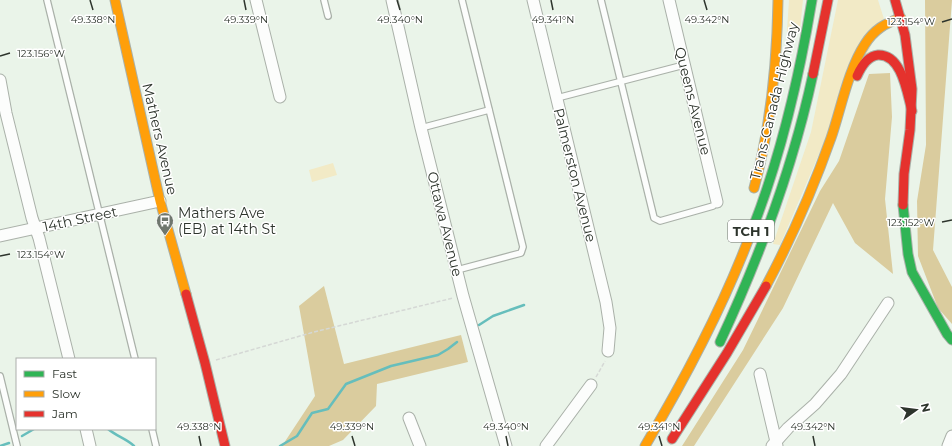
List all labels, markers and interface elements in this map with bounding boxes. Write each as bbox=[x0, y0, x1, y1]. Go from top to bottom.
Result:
text: 49.338°N bbox=[71, 13, 115, 26]
text: 49.339°N bbox=[224, 13, 268, 26]
text: 49.340°N bbox=[377, 13, 423, 26]
text: 49.341°N bbox=[532, 13, 574, 26]
text: 49.342°N bbox=[685, 13, 729, 26]
text: 123.154°W bbox=[887, 15, 935, 28]
street label: Trans-Canada Highway bbox=[746, 20, 802, 182]
street label: Queens Avenue bbox=[671, 45, 715, 157]
text: 123.156°W bbox=[17, 47, 65, 60]
street label: Mathers Avenue bbox=[138, 81, 182, 197]
street label: Palmerston Avenue bbox=[550, 106, 600, 244]
street label: Ottawa Avenue bbox=[423, 170, 467, 278]
street label: 14th Street bbox=[41, 202, 119, 236]
place label: Mathers Ave (EB) at 14th St bbox=[178, 204, 276, 238]
bus stop icon: Mathers Ave (EB) at 14th St bbox=[155, 211, 175, 236]
text: 123.152°W bbox=[887, 216, 935, 229]
road number: TCH 1 bbox=[728, 220, 774, 242]
text: 123.154°W bbox=[17, 248, 65, 261]
legend bbox=[16, 358, 156, 430]
text: Fast bbox=[52, 366, 77, 381]
text: Slow bbox=[52, 386, 81, 401]
north arrow bbox=[896, 390, 936, 430]
text: N bbox=[918, 402, 934, 414]
text: Jam bbox=[51, 406, 78, 421]
text: 49.338°N bbox=[177, 420, 221, 433]
text: 49.339°N bbox=[330, 420, 374, 433]
text: 49.340°N bbox=[483, 420, 529, 433]
text: 49.341°N bbox=[638, 420, 680, 433]
text: 49.342°N bbox=[791, 420, 835, 433]

